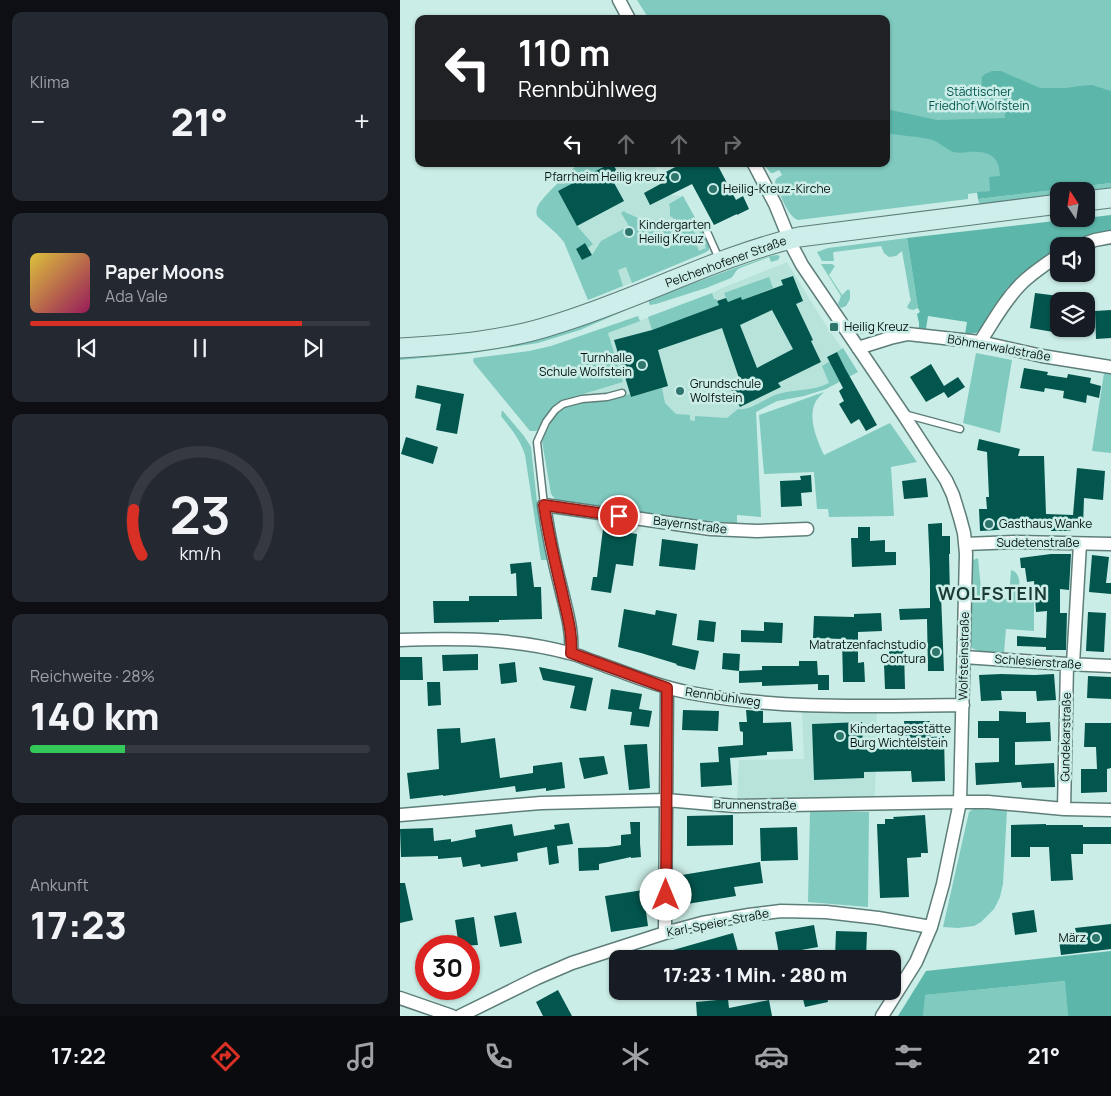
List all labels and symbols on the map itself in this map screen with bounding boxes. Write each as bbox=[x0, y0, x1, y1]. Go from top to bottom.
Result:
park label: Städtischer Friedhof Wolfstein bbox=[929, 83, 1029, 114]
place label: Pfarrheim Heilig kreuz bbox=[545, 168, 665, 185]
marker: Pfarrheim Heilig kreuz bbox=[669, 171, 681, 183]
place label: Heilig-Kreuz-Kirche bbox=[723, 180, 831, 197]
north arrow bbox=[1050, 182, 1095, 228]
marker: Heilig-Kreuz-Kirche bbox=[707, 183, 719, 195]
place label: Kindergarten Heilig Kreuz bbox=[639, 216, 711, 247]
marker: Kindergarten Heilig Kreuz bbox=[623, 226, 635, 238]
street label: Pelchenhofener Straße bbox=[663, 232, 789, 291]
place label: Heilig Kreuz bbox=[844, 318, 909, 335]
marker: Heilig Kreuz bbox=[828, 321, 840, 333]
street label: Böhmerwaldstraße bbox=[946, 330, 1052, 365]
place label: Turnhalle Schule Wolfstein bbox=[539, 349, 632, 380]
marker: Turnhalle Schule Wolfstein bbox=[636, 359, 648, 371]
place label: Grundschule Wolfstein bbox=[690, 375, 761, 406]
marker: Grundschule Wolfstein bbox=[674, 385, 686, 397]
pin bbox=[598, 495, 640, 537]
street label: Bayernstraße bbox=[652, 512, 728, 537]
place label: Gasthaus Wanke bbox=[999, 515, 1092, 532]
marker: Gasthaus Wanke bbox=[983, 518, 995, 530]
street label: Sudetenstraße bbox=[996, 534, 1080, 551]
district label: WOLFSTEIN bbox=[938, 581, 1048, 605]
street label: Wolfsteinstraße bbox=[954, 612, 973, 700]
place label: Matratzenfachstudio Contura bbox=[809, 636, 926, 667]
marker: Matratzenfachstudio Contura bbox=[930, 646, 942, 658]
street label: Schlesierstraße bbox=[994, 650, 1082, 673]
street label: Rennbühlweg bbox=[684, 683, 762, 710]
street label: Gundekarstraße bbox=[1056, 692, 1075, 782]
place label: Kindertagesstätte Burg Wichtelstein bbox=[850, 720, 951, 751]
marker: Kindertagesstätte Burg Wichtelstein bbox=[834, 730, 846, 742]
street label: Brunnenstraße bbox=[713, 795, 797, 814]
position arrow bbox=[639, 868, 691, 920]
street label: Karl-Speier-Straße bbox=[665, 904, 770, 941]
place label: März bbox=[1059, 929, 1086, 946]
marker: März bbox=[1090, 932, 1102, 944]
speed limit sign: 30 bbox=[415, 935, 480, 1000]

